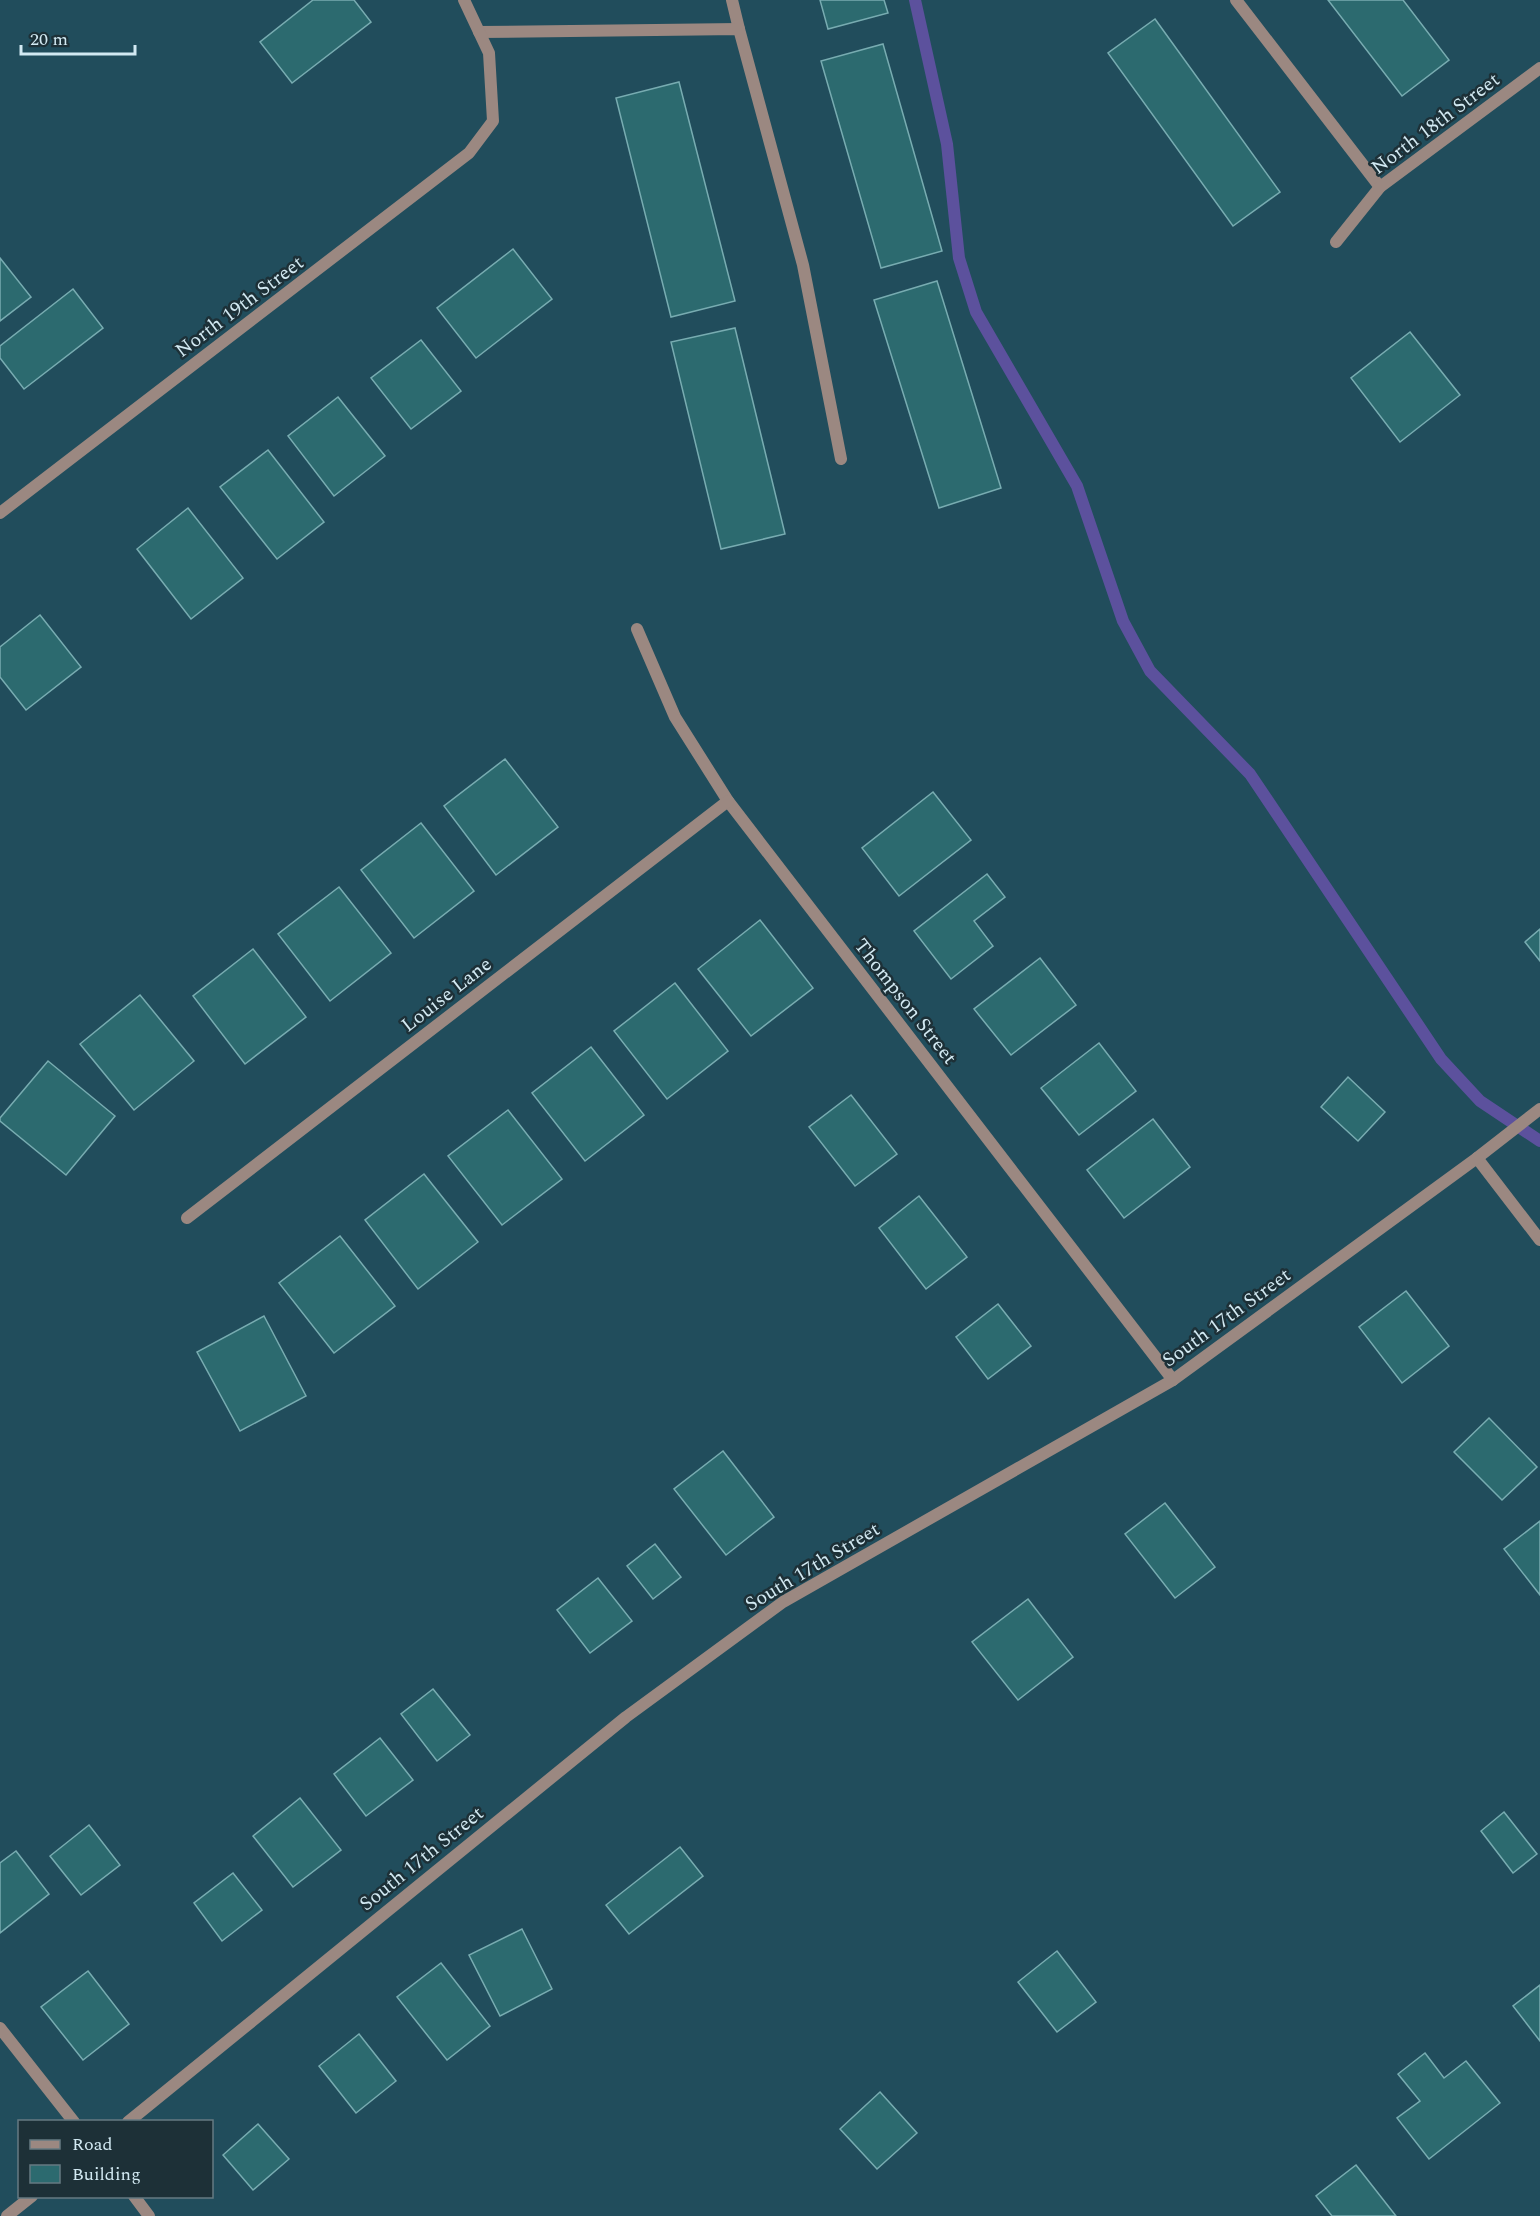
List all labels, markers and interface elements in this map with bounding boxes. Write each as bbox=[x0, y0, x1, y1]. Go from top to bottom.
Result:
scale bar bbox=[21, 18, 135, 56]
text: 20 m bbox=[30, 26, 68, 53]
street label: North 18th Street bbox=[1365, 65, 1506, 182]
street label: North 19th Street bbox=[169, 248, 310, 365]
street label: Thompson Street bbox=[846, 932, 964, 1071]
street label: Louise Lane bbox=[395, 950, 498, 1040]
street label: South 17th Street bbox=[1156, 1261, 1297, 1375]
street label: South 17th Street bbox=[739, 1515, 886, 1619]
street label: South 17th Street bbox=[353, 1799, 491, 1919]
legend bbox=[18, 2120, 213, 2198]
text: Road bbox=[72, 2131, 113, 2158]
text: Building bbox=[72, 2161, 141, 2188]

